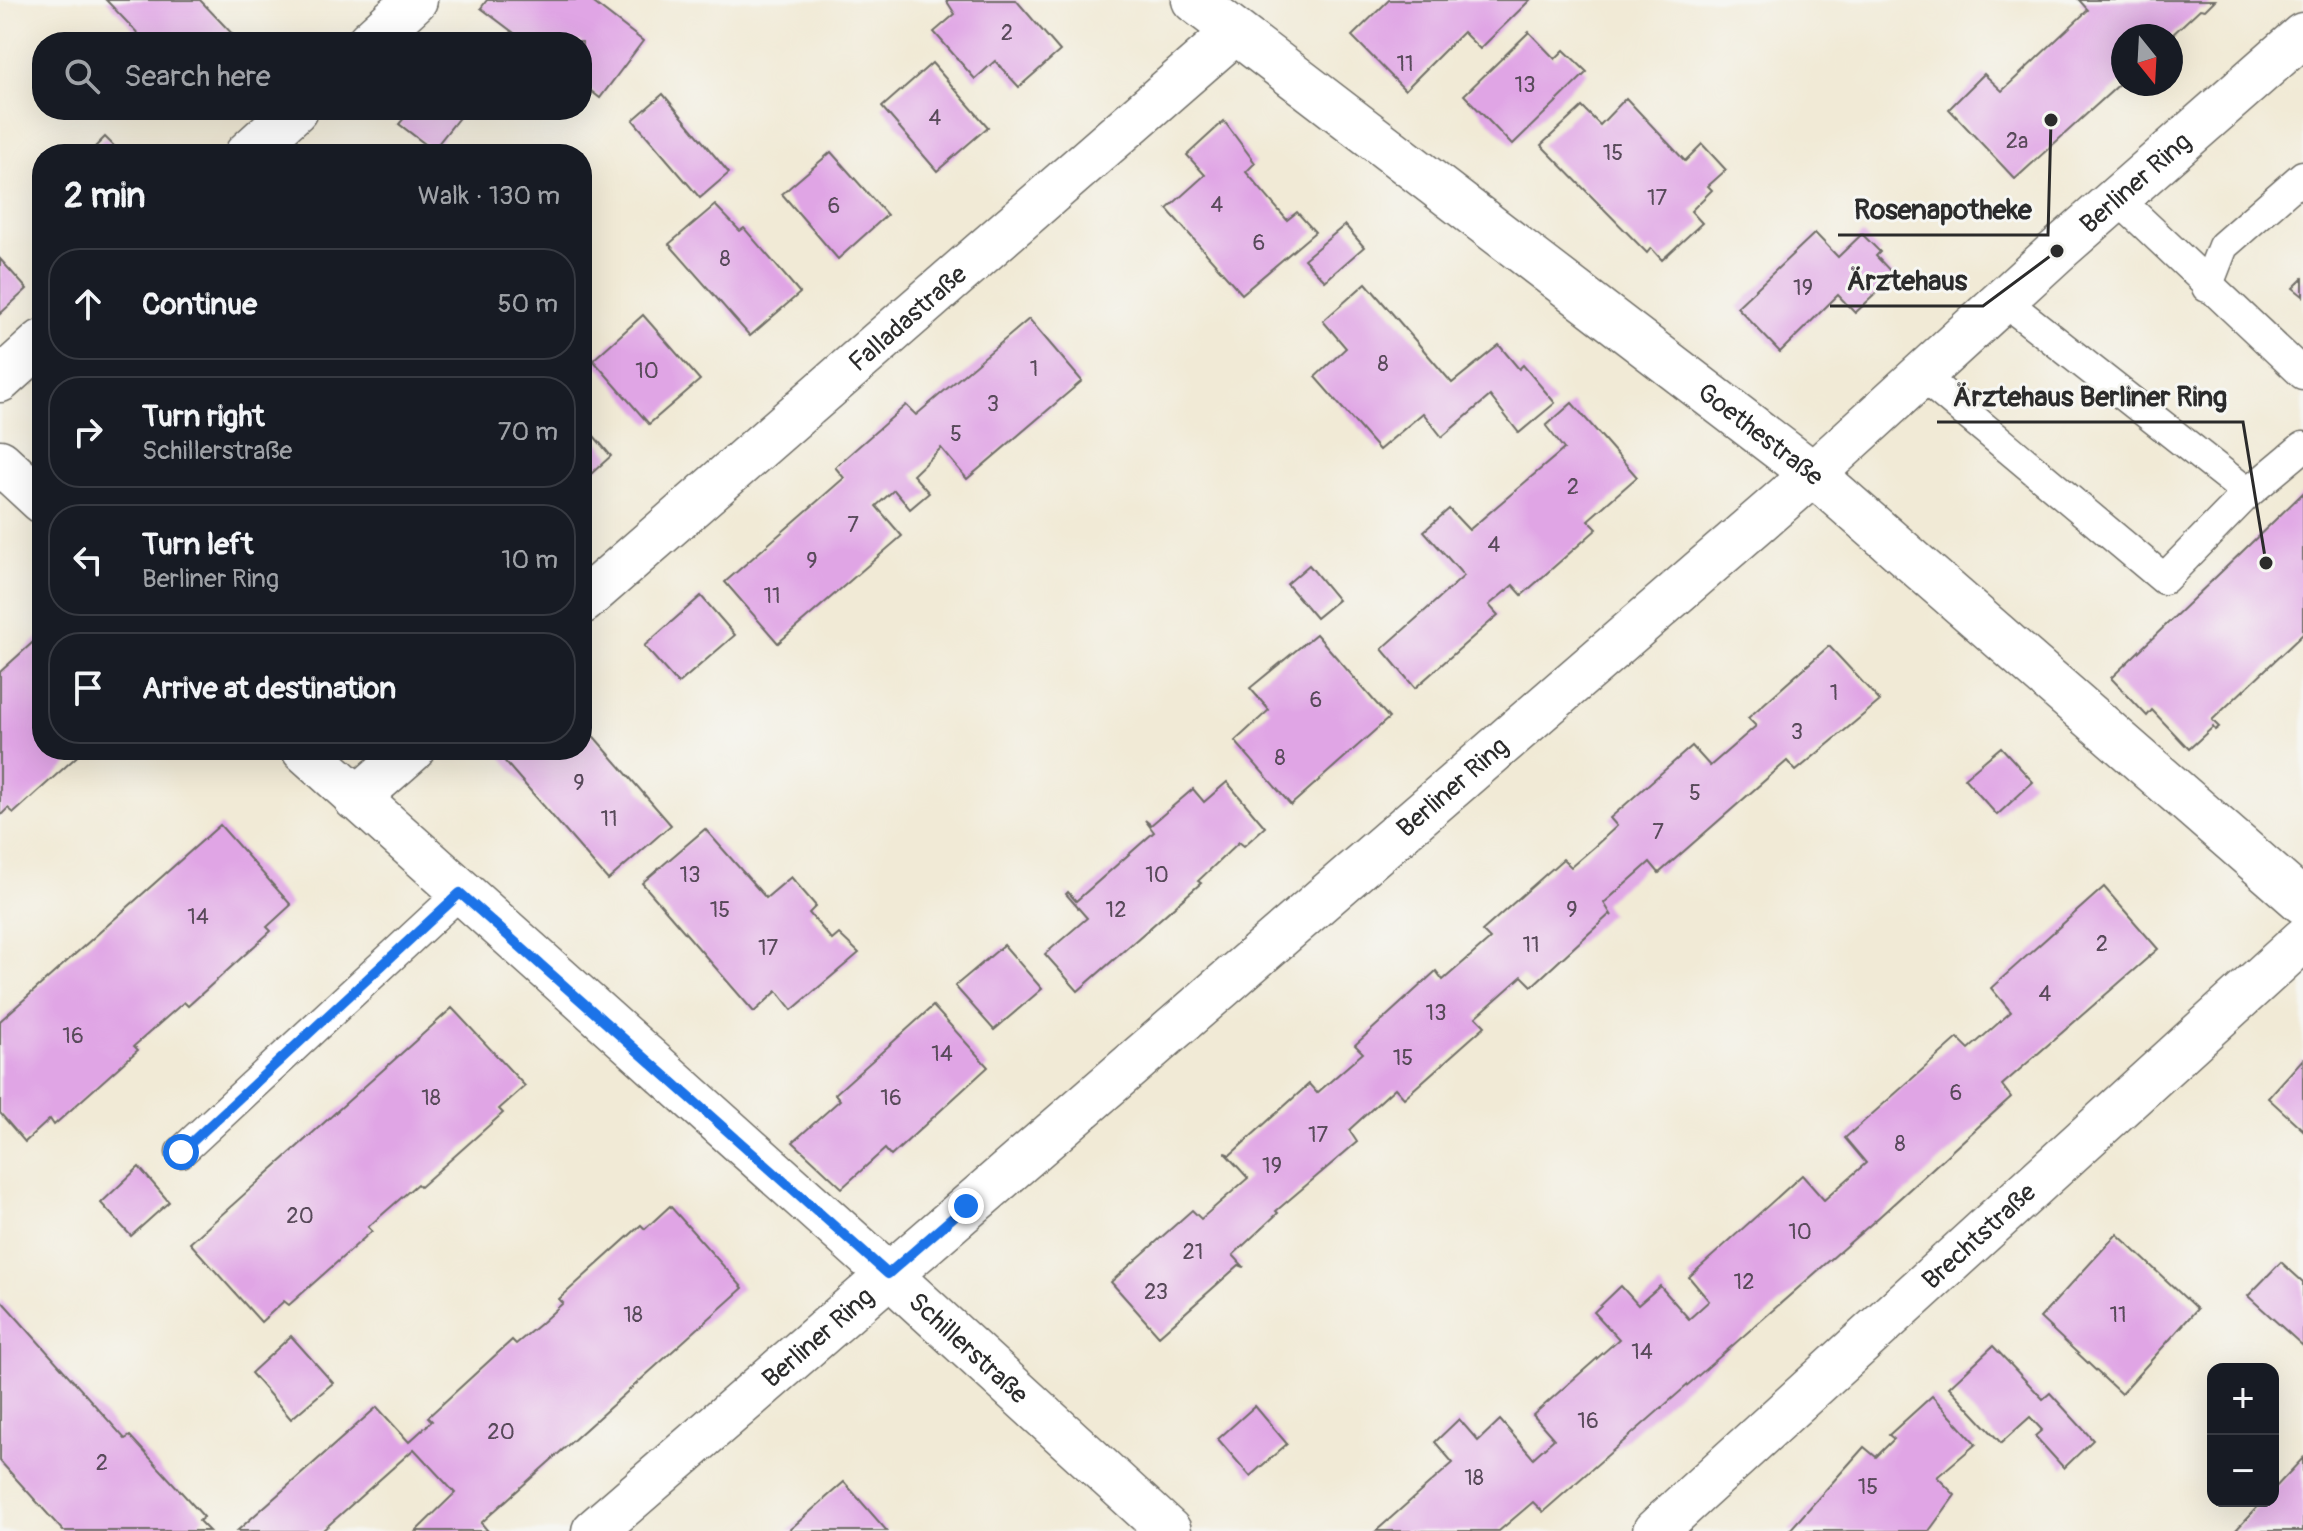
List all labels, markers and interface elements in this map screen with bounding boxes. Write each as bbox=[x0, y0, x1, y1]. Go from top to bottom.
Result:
house number: 2 bbox=[1001, 19, 1013, 47]
north arrow bbox=[2111, 24, 2183, 96]
search box bbox=[32, 32, 592, 120]
house number: 11 bbox=[1396, 50, 1414, 78]
icon: search bbox=[60, 54, 104, 98]
text: Search here bbox=[124, 58, 271, 95]
house number: 13 bbox=[1515, 71, 1535, 99]
house number: 4 bbox=[929, 104, 942, 132]
street label: Berliner Ring bbox=[2074, 126, 2198, 240]
house number: 2a bbox=[2006, 127, 2028, 155]
house number: 15 bbox=[1603, 139, 1623, 167]
text: 2 min bbox=[64, 175, 146, 218]
text: Walk · 130 m bbox=[418, 180, 560, 212]
callout: Rosenapotheke bbox=[1838, 183, 2048, 235]
house number: 17 bbox=[1647, 184, 1667, 212]
house number: 4 bbox=[1211, 191, 1224, 219]
house number: 6 bbox=[828, 192, 840, 220]
text: Rosenapotheke bbox=[1854, 193, 2033, 228]
house number: 6 bbox=[1253, 229, 1265, 257]
house number: 8 bbox=[719, 245, 731, 273]
callout: Ärztehaus bbox=[1830, 254, 1983, 306]
street label: Falladastraße bbox=[843, 259, 974, 379]
text: Ärztehaus bbox=[1847, 264, 1968, 299]
house number: 19 bbox=[1793, 274, 1813, 302]
icon: ahead bbox=[66, 282, 110, 326]
text: Continue bbox=[142, 286, 257, 323]
text: 50 m bbox=[497, 288, 558, 320]
house number: 8 bbox=[1377, 350, 1389, 378]
house number: 1 bbox=[1030, 355, 1038, 383]
house number: 10 bbox=[635, 357, 659, 385]
callout: Ärztehaus Berliner Ring bbox=[1937, 370, 2243, 422]
street label: Goethestraße bbox=[1691, 377, 1830, 493]
text: Ärztehaus Berliner Ring bbox=[1953, 380, 2227, 415]
house number: 3 bbox=[987, 390, 999, 418]
text: Turn right bbox=[142, 398, 265, 435]
icon: right bbox=[66, 410, 110, 454]
text: 70 m bbox=[498, 416, 558, 448]
house number: 5 bbox=[950, 420, 962, 448]
text: Schillerstraße bbox=[142, 435, 292, 467]
house number: 2 bbox=[1567, 473, 1579, 501]
house number: 7 bbox=[847, 511, 859, 539]
text: Turn left bbox=[142, 526, 253, 563]
house number: 4 bbox=[1488, 531, 1501, 559]
icon: left bbox=[66, 538, 110, 582]
text: 10 m bbox=[501, 544, 558, 576]
house number: 9 bbox=[806, 547, 818, 575]
text: Berliner Ring bbox=[142, 563, 279, 595]
house number: 11 bbox=[763, 582, 781, 610]
icon: arrive bbox=[66, 666, 110, 710]
text: Arrive at destination bbox=[142, 670, 396, 707]
house number: 1 bbox=[1830, 679, 1838, 707]
house number: 6 bbox=[1310, 686, 1322, 714]
house number: 3 bbox=[1791, 718, 1803, 746]
street label: Berliner Ring bbox=[1391, 731, 1515, 845]
house number: 8 bbox=[1274, 744, 1286, 772]
house number: 9 bbox=[573, 769, 585, 797]
house number: 5 bbox=[1689, 779, 1701, 807]
house number: 11 bbox=[600, 805, 618, 833]
house number: 7 bbox=[1652, 818, 1664, 846]
house number: 13 bbox=[680, 861, 700, 889]
house number: 10 bbox=[1145, 861, 1169, 889]
house number: 15 bbox=[710, 896, 730, 924]
house number: 12 bbox=[1106, 896, 1126, 924]
house number: 9 bbox=[1566, 896, 1578, 924]
house number: 14 bbox=[187, 903, 209, 931]
house number: 2 bbox=[2096, 930, 2108, 958]
house number: 11 bbox=[1522, 931, 1540, 959]
house number: 17 bbox=[758, 934, 778, 962]
house number: 4 bbox=[2039, 980, 2052, 1008]
house number: 13 bbox=[1426, 999, 1446, 1027]
house number: 16 bbox=[62, 1022, 84, 1050]
house number: 14 bbox=[931, 1040, 953, 1068]
house number: 15 bbox=[1393, 1044, 1413, 1072]
house number: 6 bbox=[1950, 1079, 1962, 1107]
house number: 18 bbox=[421, 1084, 441, 1112]
house number: 16 bbox=[880, 1084, 902, 1112]
house number: 17 bbox=[1308, 1121, 1328, 1149]
house number: 8 bbox=[1894, 1130, 1906, 1158]
route start bbox=[163, 1134, 199, 1170]
house number: 19 bbox=[1262, 1152, 1282, 1180]
street label: Brechtstraße bbox=[1916, 1177, 2043, 1296]
route end bbox=[948, 1188, 984, 1224]
house number: 20 bbox=[286, 1202, 314, 1230]
house number: 10 bbox=[1788, 1218, 1812, 1246]
house number: 21 bbox=[1183, 1238, 1203, 1266]
house number: 12 bbox=[1734, 1268, 1754, 1296]
house number: 23 bbox=[1144, 1278, 1168, 1306]
street label: Berliner Ring bbox=[756, 1281, 881, 1395]
street label: Schillerstraße bbox=[902, 1286, 1035, 1411]
house number: 18 bbox=[623, 1301, 643, 1329]
house number: 11 bbox=[2109, 1301, 2127, 1329]
house number: 14 bbox=[1631, 1338, 1653, 1366]
map controls bbox=[2207, 1363, 2279, 1507]
button: + bbox=[2207, 1363, 2279, 1435]
house number: 16 bbox=[1577, 1407, 1599, 1435]
house number: 20 bbox=[487, 1418, 515, 1446]
button: − bbox=[2207, 1435, 2279, 1507]
house number: 2 bbox=[96, 1449, 108, 1477]
house number: 18 bbox=[1464, 1464, 1484, 1492]
house number: 15 bbox=[1858, 1473, 1878, 1501]

